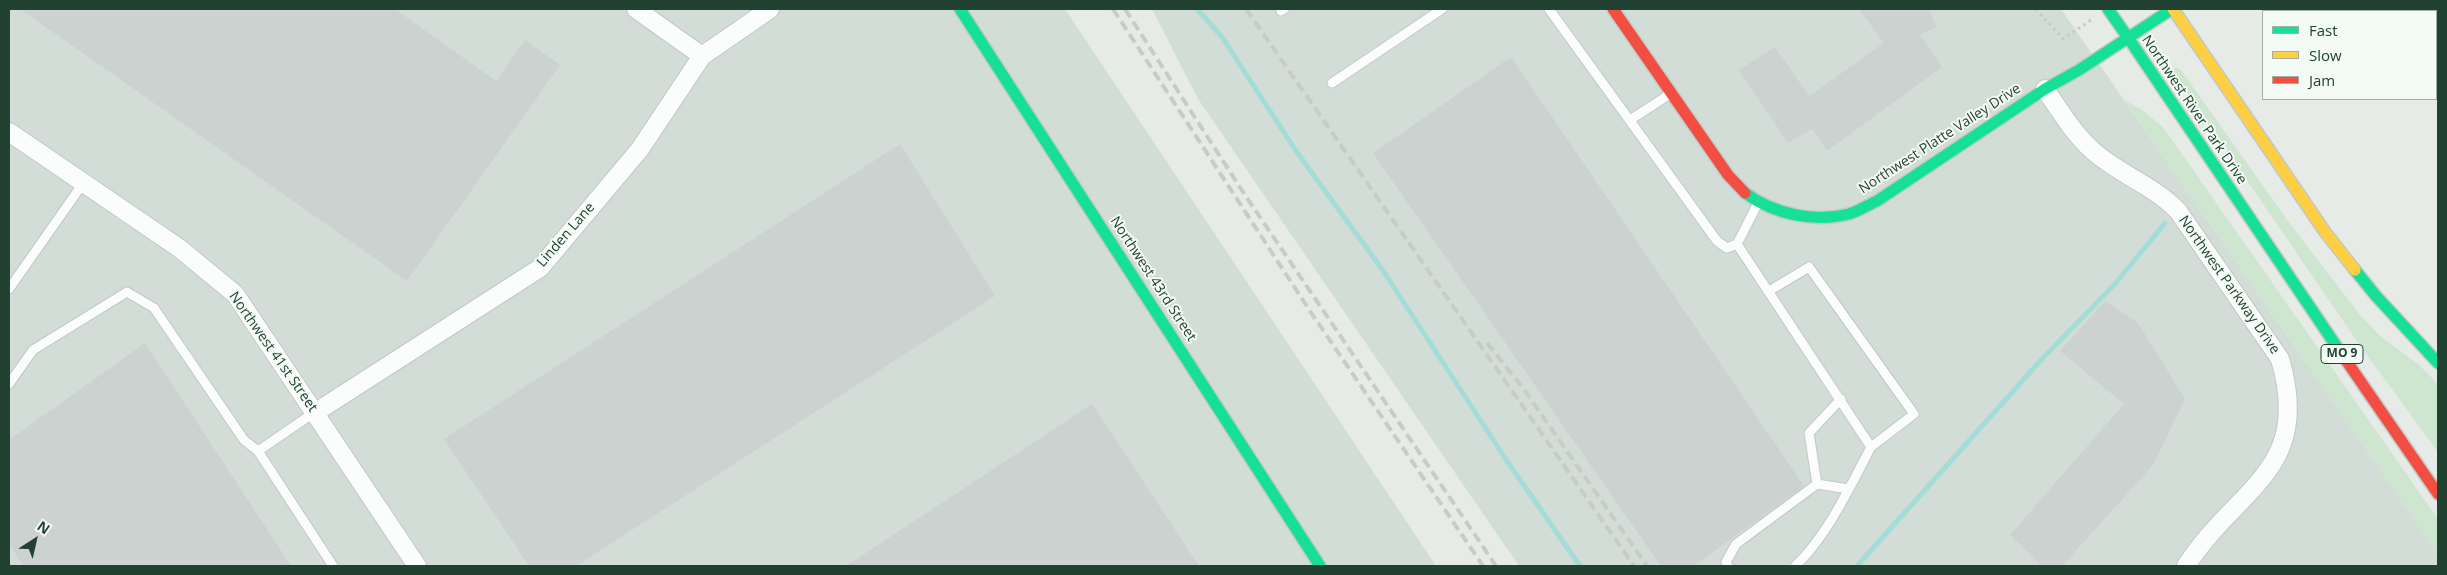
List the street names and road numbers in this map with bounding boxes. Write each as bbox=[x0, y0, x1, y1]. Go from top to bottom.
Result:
street label: Northwest River Park Drive bbox=[2138, 32, 2250, 188]
street label: Northwest Platte Valley Drive bbox=[1856, 80, 2024, 198]
street label: Linden Lane bbox=[534, 199, 598, 271]
street label: Northwest 43rd Street bbox=[1106, 213, 1200, 345]
street label: Northwest Parkway Drive bbox=[2175, 213, 2283, 357]
street label: Northwest 41st Street bbox=[225, 289, 321, 415]
road number: MO 9 bbox=[2321, 344, 2363, 364]

